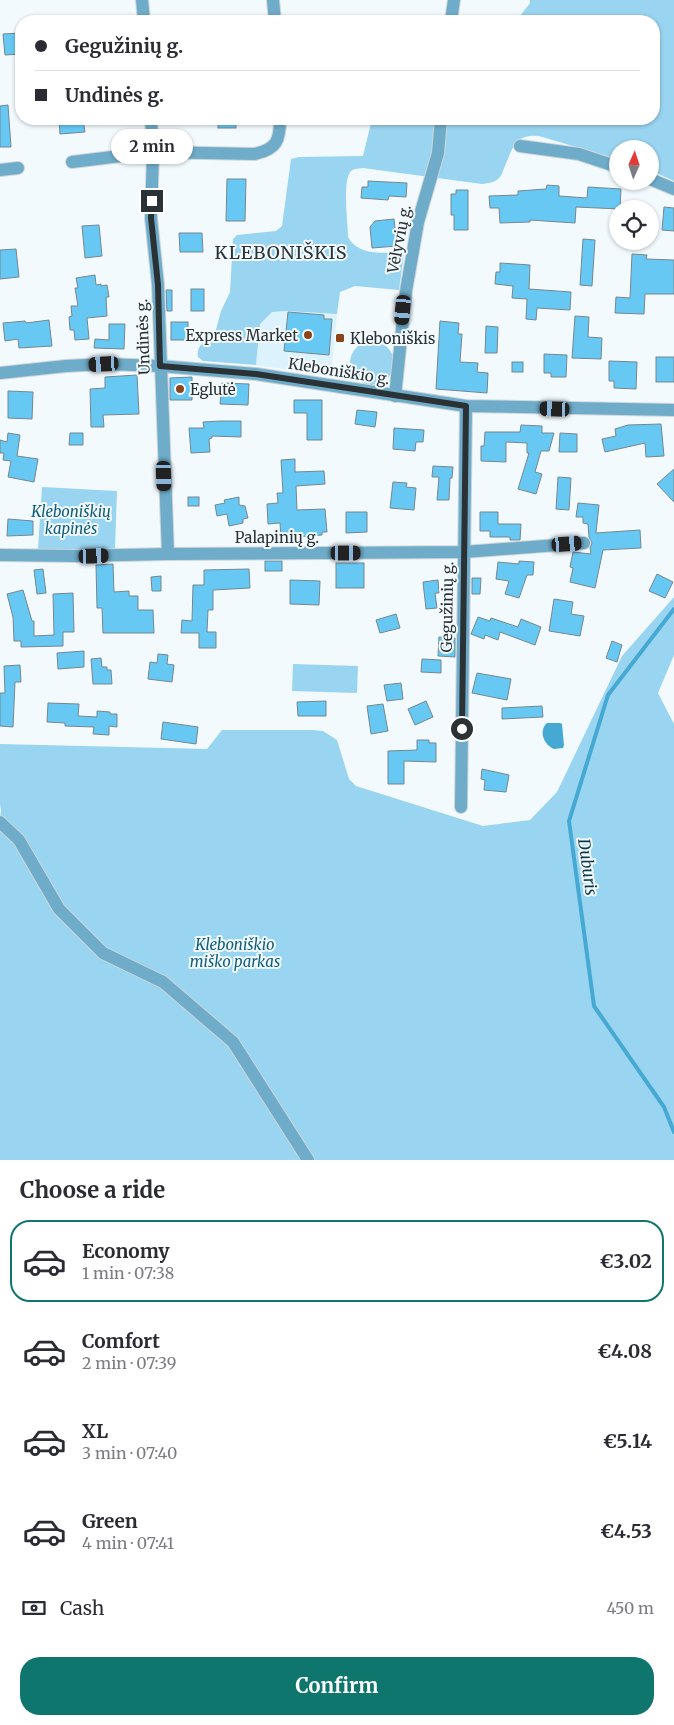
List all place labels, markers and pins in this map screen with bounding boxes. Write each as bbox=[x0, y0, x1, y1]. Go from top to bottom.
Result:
place label: Express Market bbox=[185, 326, 298, 345]
marker: Express Market bbox=[302, 329, 314, 341]
place label: Kleboniškis bbox=[350, 329, 435, 348]
marker: Kleboniškis bbox=[334, 332, 346, 344]
place label: Eglutė bbox=[190, 380, 236, 399]
marker: Eglutė bbox=[174, 383, 186, 395]

